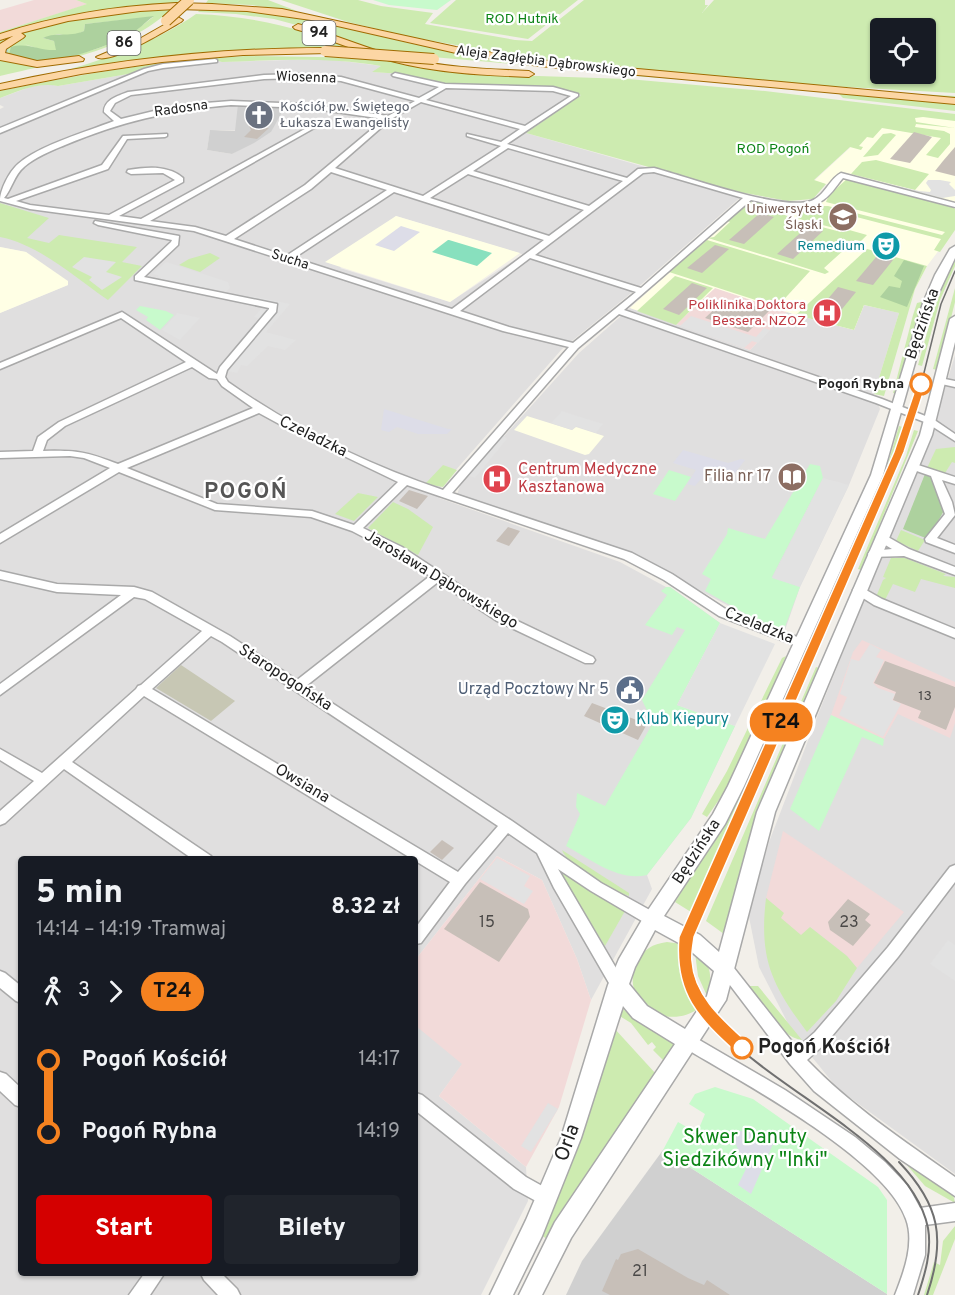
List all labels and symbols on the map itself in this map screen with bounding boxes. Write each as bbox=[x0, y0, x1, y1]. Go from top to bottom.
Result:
park label: ROD Hutnik bbox=[485, 11, 559, 28]
road number: 94 bbox=[302, 21, 336, 45]
road number: 86 bbox=[108, 31, 140, 55]
street label: Aleja Zagłębia Dąbrowskiego bbox=[455, 43, 637, 81]
street label: Wiosenna bbox=[275, 68, 337, 88]
street label: Radosna bbox=[153, 97, 209, 121]
place label: Kościół pw. Świętego Łukasza Ewangelisty bbox=[280, 98, 410, 132]
church icon: Kościół pw. Świętego Łukasza Ewangelisty bbox=[243, 99, 275, 131]
park label: ROD Pogoń bbox=[737, 141, 809, 158]
place label: Uniwersytet Śląski bbox=[746, 201, 822, 234]
school or university icon: Uniwersytet Śląski bbox=[827, 201, 859, 233]
theatre icon: Remedium bbox=[870, 230, 902, 262]
place label: Remedium bbox=[797, 238, 865, 255]
street label: Sucha bbox=[269, 246, 311, 274]
street label: Będzińska bbox=[902, 286, 944, 362]
place label: Poliklinika Doktora Bessera. NZOZ bbox=[688, 297, 806, 330]
hospital icon: Poliklinika Doktora Bessera. NZOZ bbox=[811, 297, 843, 329]
marker: Pogoń Rybna bbox=[910, 373, 932, 395]
place label: Pogoń Rybna bbox=[818, 376, 904, 393]
street label: Czeladzka bbox=[276, 412, 350, 462]
place label: Centrum Medyczne Kasztanowa bbox=[518, 460, 657, 498]
library icon: Filia nr 17 bbox=[776, 461, 808, 493]
hospital icon: Centrum Medyczne Kasztanowa bbox=[481, 463, 513, 495]
place label: Filia nr 17 bbox=[704, 467, 771, 487]
district label: POGOŃ bbox=[204, 477, 288, 506]
street label: Jarosława Dąbrowskiego bbox=[360, 526, 522, 634]
street label: Czeladzka bbox=[721, 603, 797, 649]
street label: Staropogońska bbox=[234, 640, 336, 716]
public building icon: Urząd Pocztowy Nr 5 bbox=[614, 674, 646, 706]
place label: Urząd Pocztowy Nr 5 bbox=[458, 680, 609, 700]
house number: 13 bbox=[918, 688, 932, 705]
line badge: T24 bbox=[746, 702, 816, 742]
theatre icon: Klub Kiepury bbox=[599, 704, 631, 736]
place label: Klub Kiepury bbox=[636, 710, 729, 730]
street label: Owsiana bbox=[271, 760, 333, 808]
street label: Będzińska bbox=[669, 816, 725, 888]
house number: 15 bbox=[479, 913, 495, 933]
house number: 23 bbox=[839, 913, 859, 933]
place label: Pogoń Kościół bbox=[758, 1035, 890, 1061]
marker: Pogoń Kościół bbox=[731, 1037, 753, 1059]
street label: Orla bbox=[549, 1121, 587, 1165]
park label: Skwer Danuty Siedzikówny "Inki" bbox=[662, 1125, 828, 1174]
house number: 21 bbox=[632, 1262, 648, 1282]

